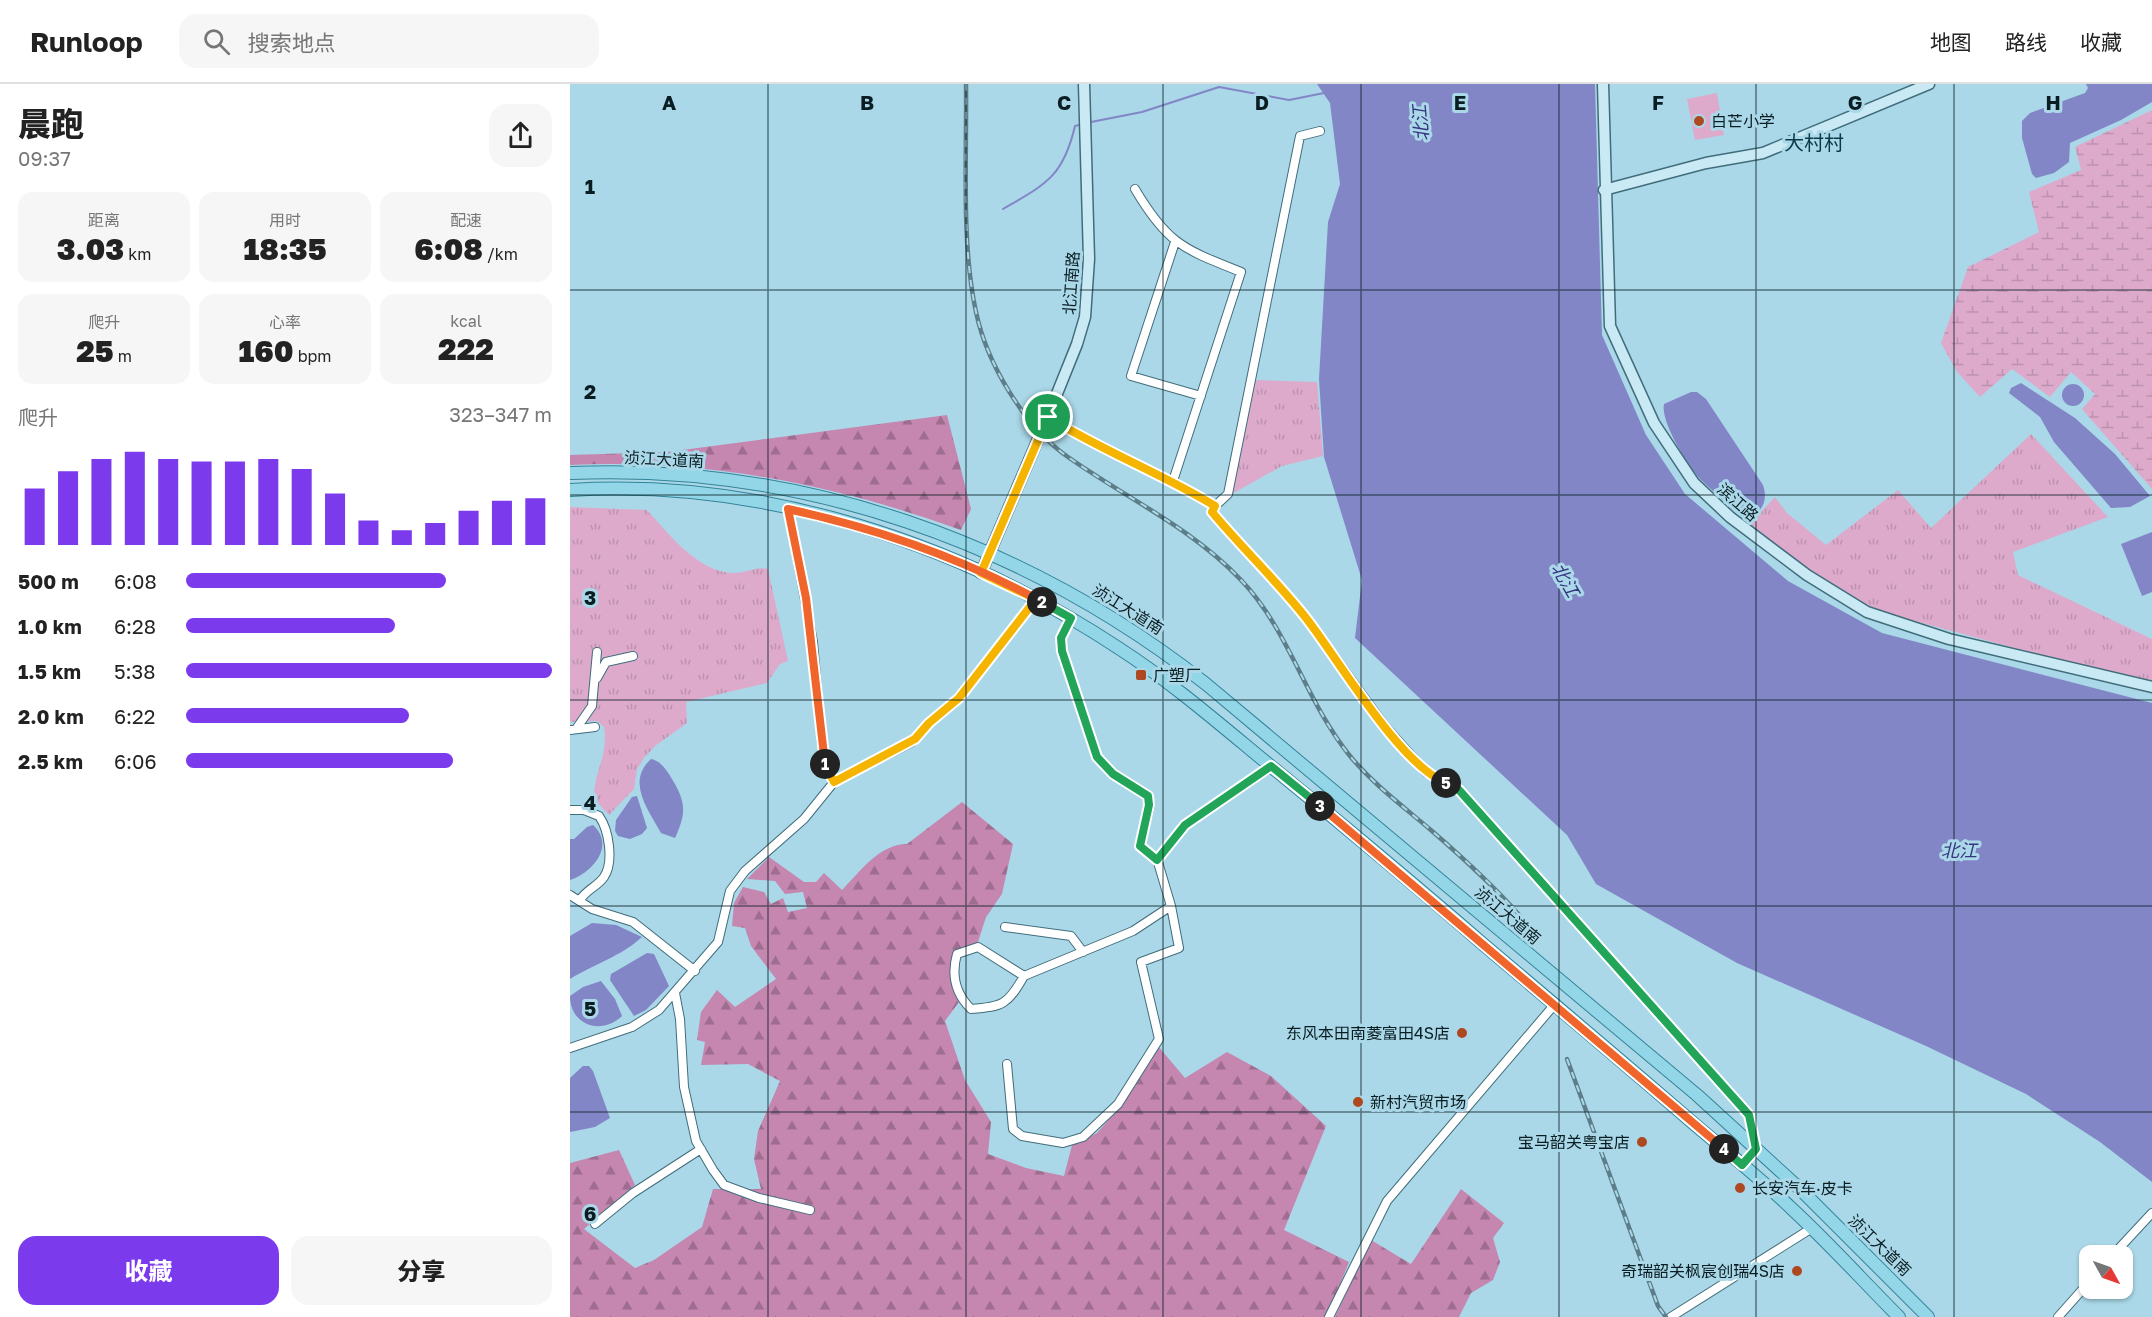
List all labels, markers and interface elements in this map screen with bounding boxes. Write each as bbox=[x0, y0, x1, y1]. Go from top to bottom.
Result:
search box bbox=[179, 14, 599, 68]
text: Runloop bbox=[30, 25, 143, 58]
icon: search bbox=[200, 25, 233, 58]
text: 搜索地点 bbox=[248, 29, 336, 56]
text: 地图 bbox=[1930, 29, 1972, 55]
text: 路线 bbox=[2005, 29, 2047, 55]
text: 收藏 bbox=[2080, 29, 2122, 55]
text: A bbox=[662, 90, 676, 114]
text: B bbox=[860, 90, 874, 114]
text: C bbox=[1057, 90, 1071, 114]
text: D bbox=[1255, 90, 1269, 114]
text: E bbox=[1454, 90, 1466, 114]
text: F bbox=[1652, 90, 1664, 114]
text: G bbox=[1848, 90, 1862, 114]
text: H bbox=[2045, 90, 2061, 114]
water label: 北江 bbox=[1407, 102, 1433, 142]
text: 晨跑 bbox=[18, 104, 84, 143]
button: share bbox=[489, 104, 552, 167]
place label: 白芒小学 bbox=[1711, 111, 1775, 131]
marker: 白芒小学 bbox=[1692, 114, 1706, 128]
district label: 大村村 bbox=[1784, 130, 1844, 154]
text: 09:37 bbox=[18, 146, 71, 170]
text: 1 bbox=[585, 174, 595, 198]
text: 距离 bbox=[88, 210, 120, 230]
text: 用时 bbox=[269, 210, 301, 230]
text: 配速 bbox=[450, 210, 482, 230]
text: 3.03 bbox=[57, 231, 124, 267]
text: 18:35 bbox=[243, 231, 327, 267]
text: 6:08 bbox=[414, 231, 483, 267]
text: km bbox=[124, 244, 151, 264]
text: /km bbox=[483, 244, 518, 264]
street label: 北江南路 bbox=[1059, 250, 1083, 316]
text: kcal bbox=[450, 311, 482, 331]
text: 爬升 bbox=[88, 312, 120, 332]
text: 心率 bbox=[269, 312, 301, 332]
text: 222 bbox=[438, 331, 494, 367]
text: 25 bbox=[76, 333, 114, 369]
text: 160 bbox=[239, 333, 294, 369]
text: m bbox=[114, 346, 132, 366]
text: bpm bbox=[294, 346, 331, 366]
text: 2 bbox=[584, 379, 596, 403]
pin bbox=[1022, 391, 1073, 442]
icon: arrive bbox=[1031, 400, 1064, 433]
text: 323–347 m bbox=[449, 402, 552, 426]
text: 爬升 bbox=[18, 405, 58, 429]
street label: 浈江大道南 bbox=[624, 447, 704, 471]
street label: 滨江路 bbox=[1713, 479, 1763, 525]
water label: 北江 bbox=[1547, 558, 1585, 602]
text: 500 m bbox=[18, 569, 79, 593]
text: 6:08 bbox=[114, 569, 157, 593]
street label: 浈江大道南 bbox=[1089, 579, 1167, 639]
text: 3 bbox=[584, 585, 596, 609]
pin: 2 bbox=[1027, 587, 1057, 617]
text: 2 bbox=[1037, 592, 1047, 612]
text: 1.0 km bbox=[18, 614, 82, 638]
text: 6:28 bbox=[114, 614, 156, 638]
text: 1.5 km bbox=[18, 659, 81, 683]
text: 5:38 bbox=[114, 659, 156, 683]
place label: 广塑厂 bbox=[1153, 665, 1201, 685]
marker: 广塑厂 bbox=[1134, 668, 1148, 682]
text: 2.0 km bbox=[18, 704, 84, 728]
text: 6:22 bbox=[114, 704, 155, 728]
text: 2.5 km bbox=[18, 749, 83, 773]
text: 6:06 bbox=[114, 749, 157, 773]
pin: 1 bbox=[810, 749, 840, 779]
text: 1 bbox=[821, 754, 829, 774]
pin: 5 bbox=[1431, 768, 1461, 798]
text: 5 bbox=[1441, 773, 1451, 793]
text: 4 bbox=[584, 790, 596, 814]
pin: 3 bbox=[1305, 791, 1335, 821]
text: 3 bbox=[1315, 796, 1325, 816]
water label: 北江 bbox=[1941, 839, 1979, 861]
street label: 浈江大道南 bbox=[1471, 882, 1545, 948]
text: 5 bbox=[584, 996, 596, 1020]
place label: 东风本田南菱富田4S店 bbox=[1286, 1023, 1450, 1043]
marker: 东风本田南菱富田4S店 bbox=[1455, 1026, 1469, 1040]
place label: 新村汽贸市场 bbox=[1370, 1092, 1466, 1112]
marker: 新村汽贸市场 bbox=[1351, 1095, 1365, 1109]
place label: 宝马韶关粤宝店 bbox=[1518, 1132, 1630, 1152]
pin: 4 bbox=[1709, 1134, 1739, 1164]
marker: 宝马韶关粤宝店 bbox=[1635, 1135, 1649, 1149]
text: 4 bbox=[1719, 1139, 1729, 1159]
place label: 长安汽车·皮卡 bbox=[1752, 1178, 1853, 1198]
marker: 长安汽车·皮卡 bbox=[1733, 1181, 1747, 1195]
text: 6 bbox=[584, 1201, 596, 1225]
street label: 浈江大道南 bbox=[1844, 1210, 1916, 1280]
button: 收藏 bbox=[18, 1236, 279, 1305]
button: 分享 bbox=[291, 1236, 552, 1305]
north arrow bbox=[2079, 1245, 2133, 1299]
map controls bbox=[2079, 1245, 2133, 1299]
place label: 奇瑞韶关枫宸创瑞4S店 bbox=[1621, 1261, 1785, 1281]
marker: 奇瑞韶关枫宸创瑞4S店 bbox=[1790, 1264, 1804, 1278]

